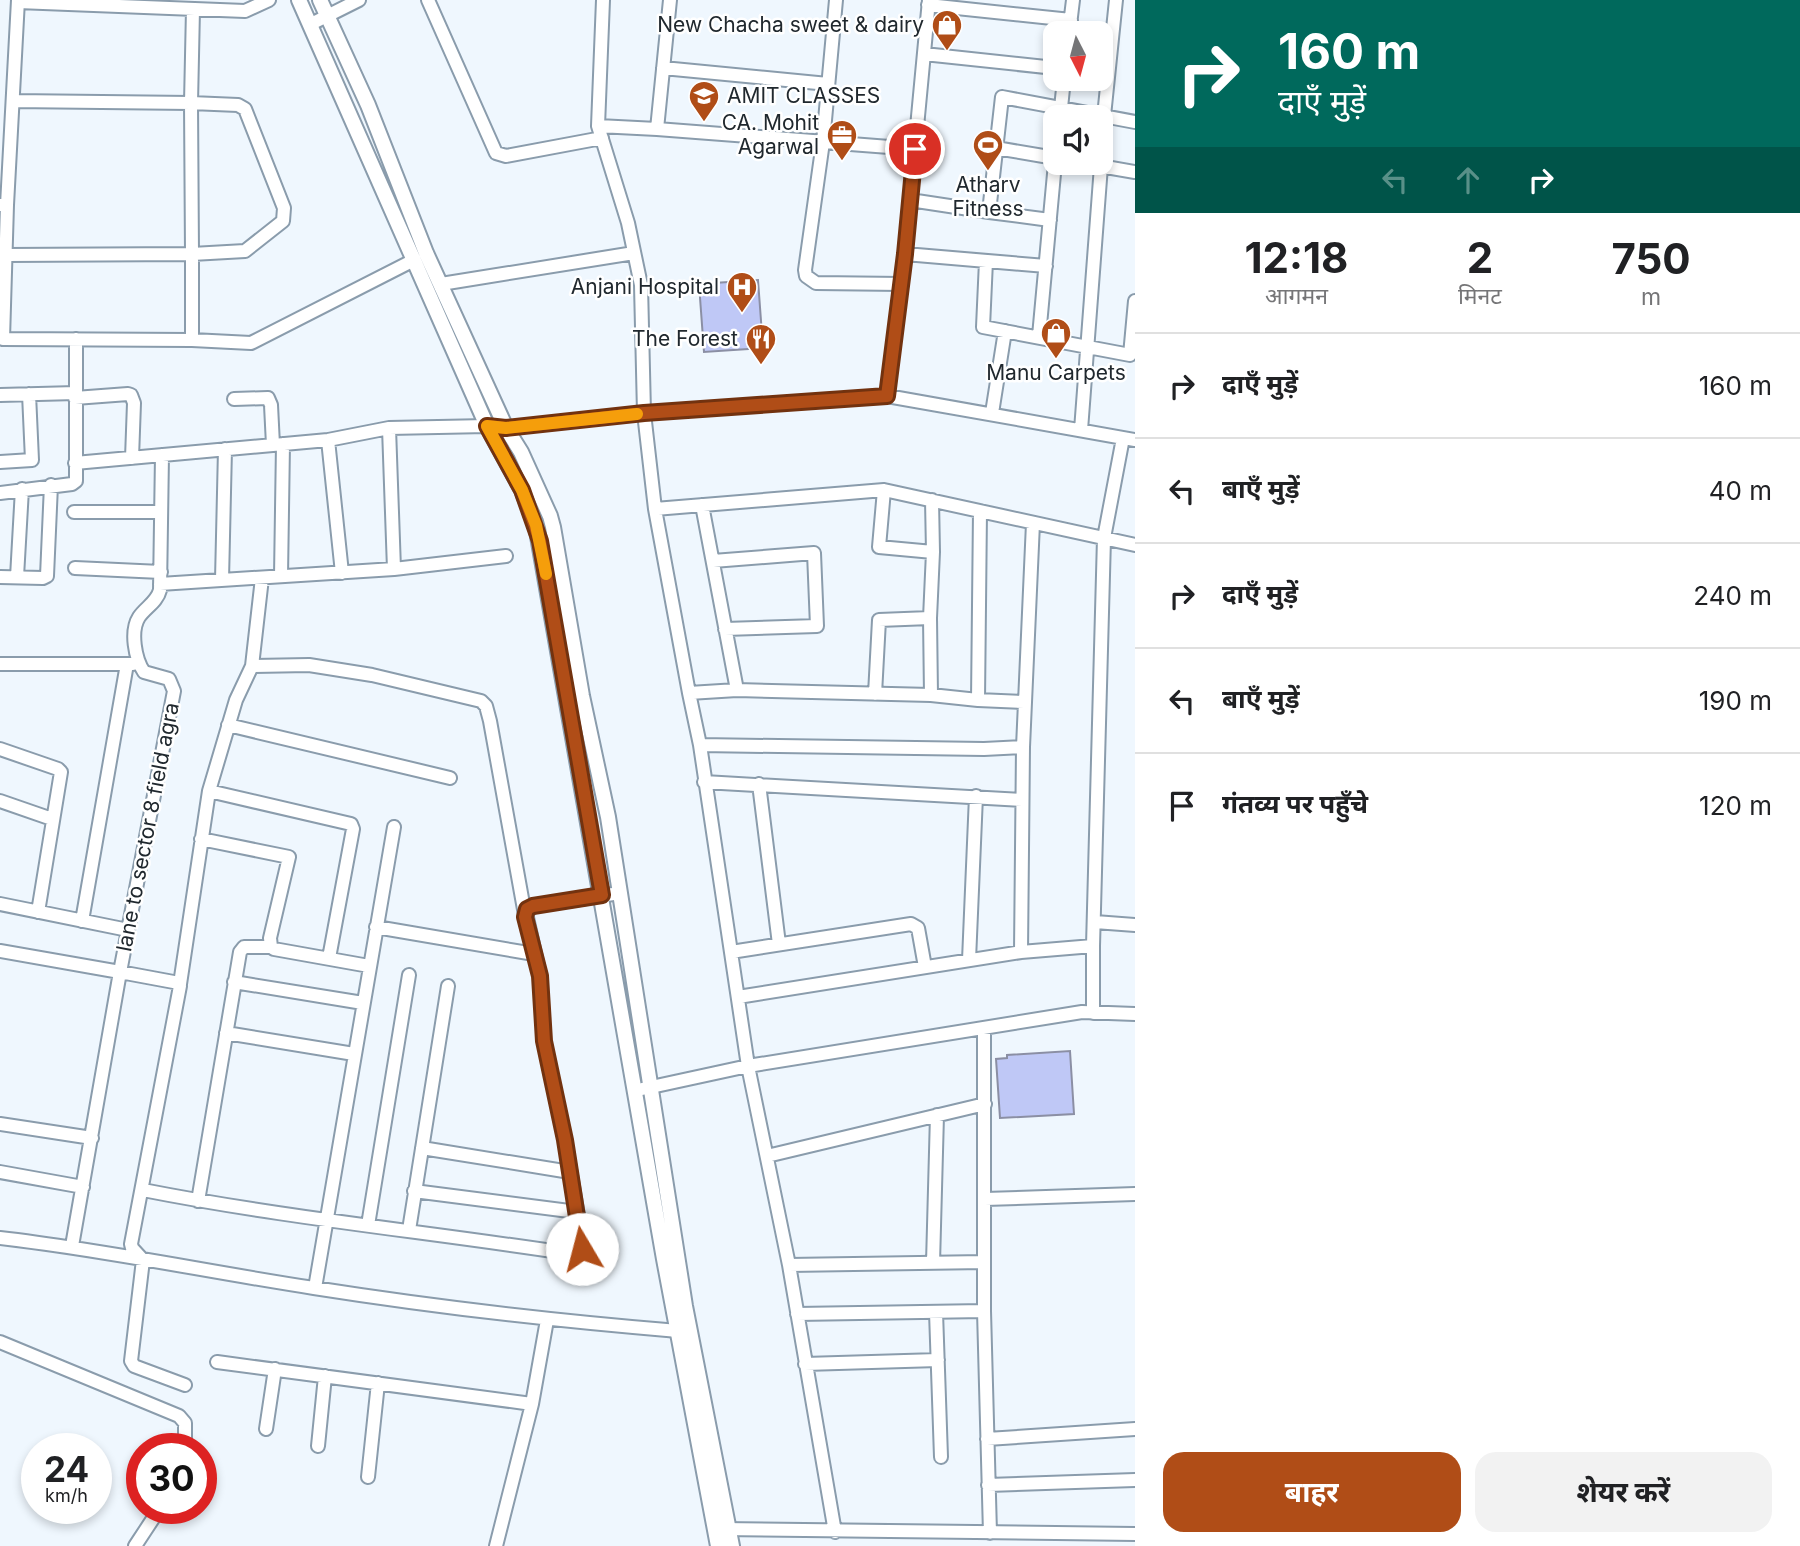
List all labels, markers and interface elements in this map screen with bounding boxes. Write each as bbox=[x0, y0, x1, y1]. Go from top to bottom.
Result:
shop icon: New Chacha sweet & dairy bbox=[930, 8, 964, 52]
place label: New Chacha sweet & dairy bbox=[657, 12, 924, 37]
north arrow bbox=[1043, 21, 1113, 91]
map controls bbox=[1043, 21, 1113, 175]
text: 160 m bbox=[1278, 22, 1420, 81]
icon: right bbox=[1163, 28, 1254, 119]
school or university icon: AMIT CLASSES bbox=[687, 79, 721, 123]
text: दाएँ मुड़ें bbox=[1278, 82, 1366, 121]
place label: AMIT CLASSES bbox=[727, 83, 880, 108]
button: sound bbox=[1043, 105, 1113, 175]
place label: CA. Mohit Agarwal bbox=[722, 110, 819, 159]
office icon: CA. Mohit Agarwal bbox=[825, 118, 859, 162]
pin bbox=[885, 119, 945, 179]
sports icon: Atharv Fitness bbox=[971, 128, 1005, 172]
icon: arrive bbox=[896, 130, 934, 168]
icon: left bbox=[1376, 161, 1414, 199]
icon: ahead bbox=[1449, 161, 1487, 199]
icon: right bbox=[1522, 161, 1560, 199]
place label: Atharv Fitness bbox=[952, 172, 1024, 221]
text: 12:18 bbox=[1244, 232, 1348, 283]
text: 2 bbox=[1467, 232, 1493, 283]
text: 750 bbox=[1611, 233, 1691, 284]
hospital icon: Anjani Hospital bbox=[725, 270, 759, 314]
place label: Anjani Hospital bbox=[571, 274, 719, 299]
text: आगमन bbox=[1265, 282, 1328, 310]
text: मिनट bbox=[1458, 282, 1502, 310]
text: m bbox=[1641, 283, 1661, 311]
shop icon: Manu Carpets bbox=[1039, 316, 1073, 360]
restaurant icon: The Forest bbox=[744, 322, 778, 366]
place label: The Forest bbox=[632, 326, 738, 351]
place label: Manu Carpets bbox=[986, 360, 1126, 385]
icon: right bbox=[1163, 367, 1201, 405]
text: दाएँ मुड़ें bbox=[1222, 368, 1298, 399]
text: 160 m bbox=[1699, 370, 1772, 401]
icon: left bbox=[1163, 472, 1201, 510]
text: बाएँ मुड़ें bbox=[1222, 473, 1299, 504]
text: 40 m bbox=[1709, 475, 1772, 506]
icon: right bbox=[1163, 577, 1201, 615]
text: दाएँ मुड़ें bbox=[1222, 578, 1298, 609]
text: 240 m bbox=[1693, 580, 1772, 611]
icon: left bbox=[1163, 682, 1201, 720]
text: बाएँ मुड़ें bbox=[1222, 683, 1299, 714]
text: 190 m bbox=[1699, 685, 1772, 716]
street label: lane to sector 8 field agra bbox=[111, 700, 184, 954]
icon: arrive bbox=[1163, 787, 1201, 825]
text: गंतव्य पर पहुँचे bbox=[1222, 788, 1368, 819]
text: 120 m bbox=[1699, 790, 1772, 821]
position arrow bbox=[545, 1212, 619, 1286]
speed limit sign: 30 bbox=[126, 1433, 217, 1524]
text: 24 bbox=[44, 1448, 89, 1490]
button: बाहर bbox=[1163, 1452, 1461, 1532]
button: शेयर करें bbox=[1475, 1452, 1772, 1532]
text: km/h bbox=[45, 1485, 88, 1506]

